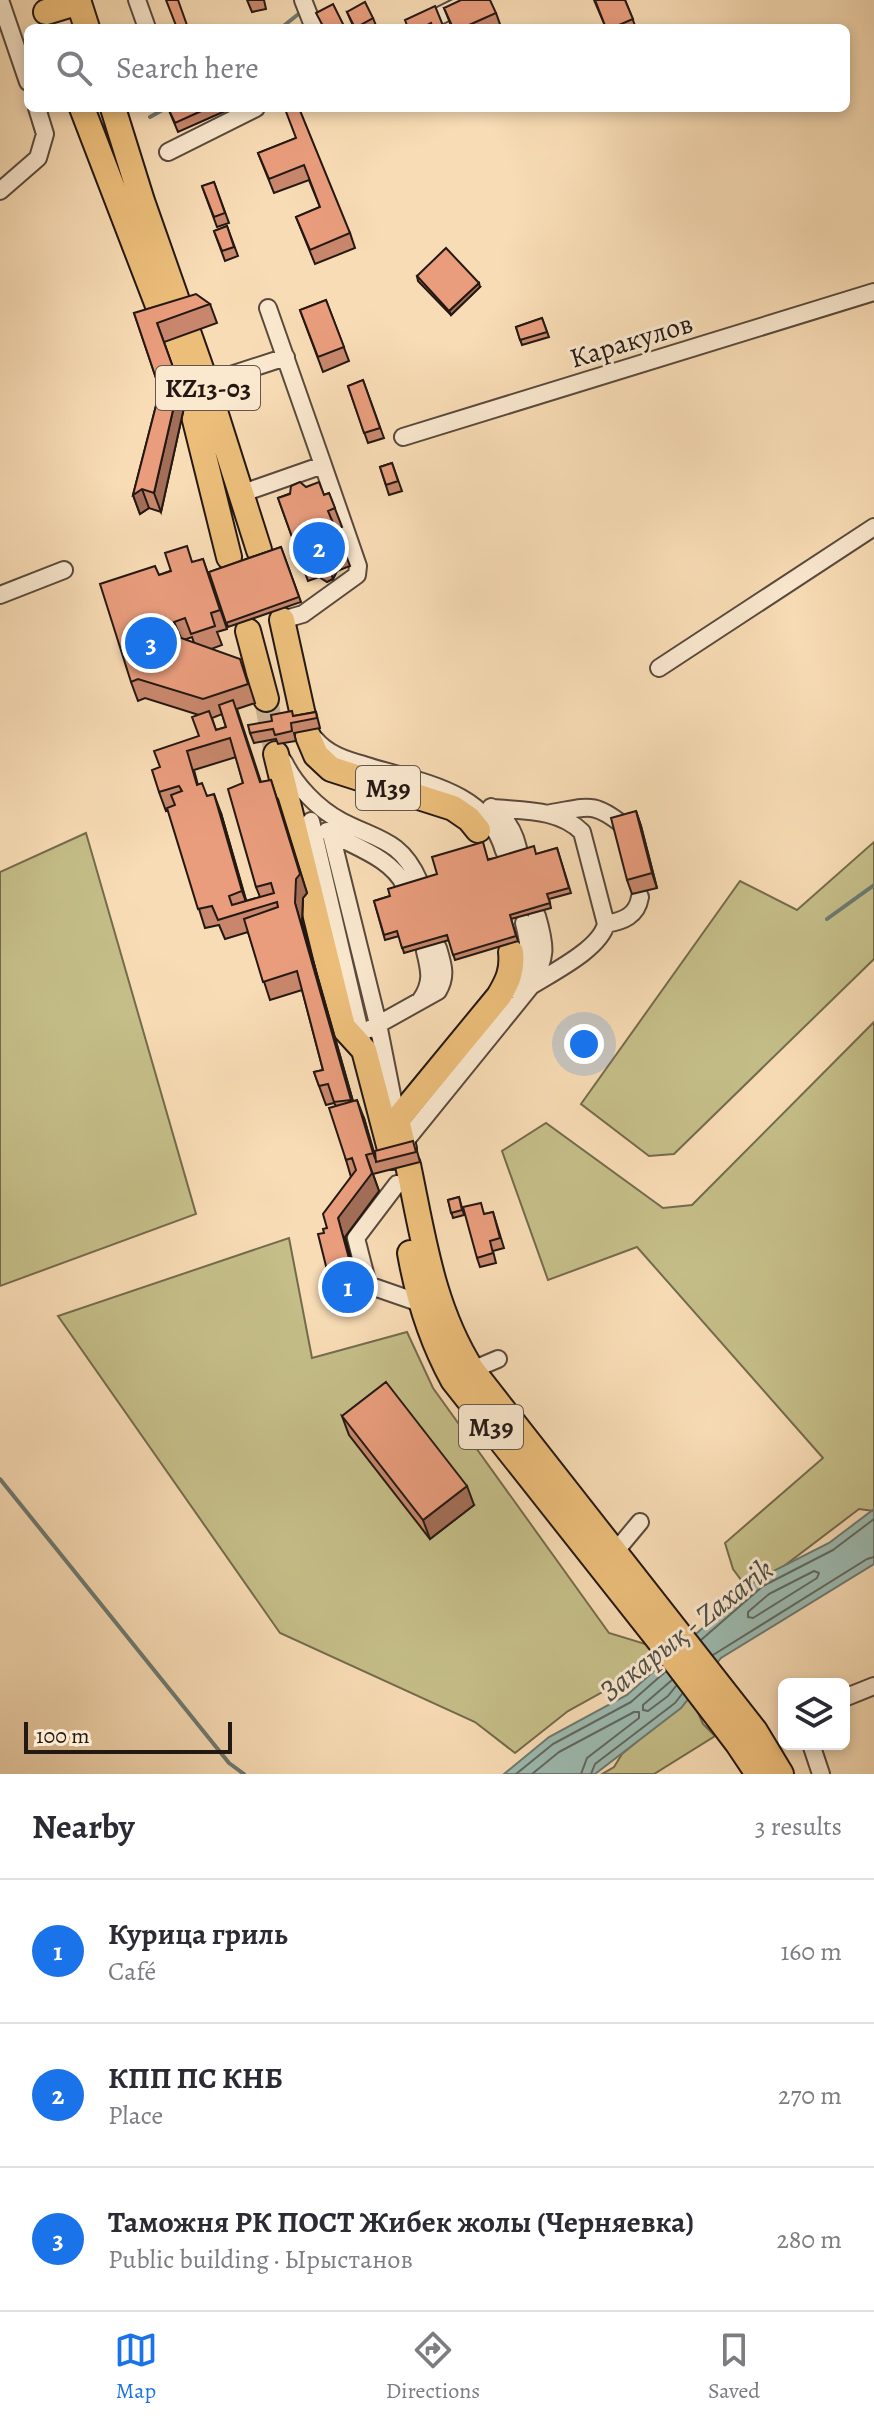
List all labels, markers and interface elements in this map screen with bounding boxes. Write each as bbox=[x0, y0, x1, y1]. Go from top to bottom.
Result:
search box bbox=[24, 24, 850, 112]
icon: search bbox=[52, 46, 96, 90]
text: Search here bbox=[116, 48, 259, 88]
street label: Каракулов bbox=[565, 304, 697, 378]
road number: KZ13-03 bbox=[156, 366, 260, 410]
pin: 2 bbox=[293, 518, 345, 578]
pin: 3 bbox=[125, 613, 177, 673]
road number: M39 bbox=[356, 766, 420, 810]
your location bbox=[564, 1024, 604, 1064]
pin: 1 bbox=[322, 1257, 374, 1317]
road number: M39 bbox=[459, 1405, 523, 1449]
water label: Закарық - Zaxarik bbox=[591, 1549, 781, 1711]
map controls bbox=[778, 1678, 850, 1750]
button: layers bbox=[778, 1678, 850, 1750]
scale bar bbox=[24, 1718, 232, 1754]
text: 100 m bbox=[36, 1721, 90, 1751]
text: Nearby bbox=[32, 1803, 135, 1850]
text: 3 results bbox=[755, 1809, 842, 1844]
text: Курица гриль bbox=[108, 1914, 288, 1954]
text: 1 bbox=[53, 1934, 63, 1969]
text: 160 m bbox=[780, 1934, 842, 1969]
text: Café bbox=[108, 1954, 156, 1989]
text: КПП ПС КНБ bbox=[108, 2058, 283, 2098]
text: 2 bbox=[52, 2078, 64, 2113]
text: 270 m bbox=[778, 2078, 842, 2113]
text: Place bbox=[108, 2098, 163, 2133]
text: Таможня РК ПОСТ Жибек жолы (Черняевка) bbox=[108, 2202, 694, 2242]
text: 3 bbox=[52, 2222, 64, 2257]
text: 280 m bbox=[776, 2222, 842, 2257]
text: Public building · Ырыстанов bbox=[108, 2242, 413, 2277]
tab: Map bbox=[114, 2328, 158, 2406]
tab: Directions bbox=[386, 2328, 480, 2406]
tab: Saved bbox=[708, 2328, 760, 2406]

